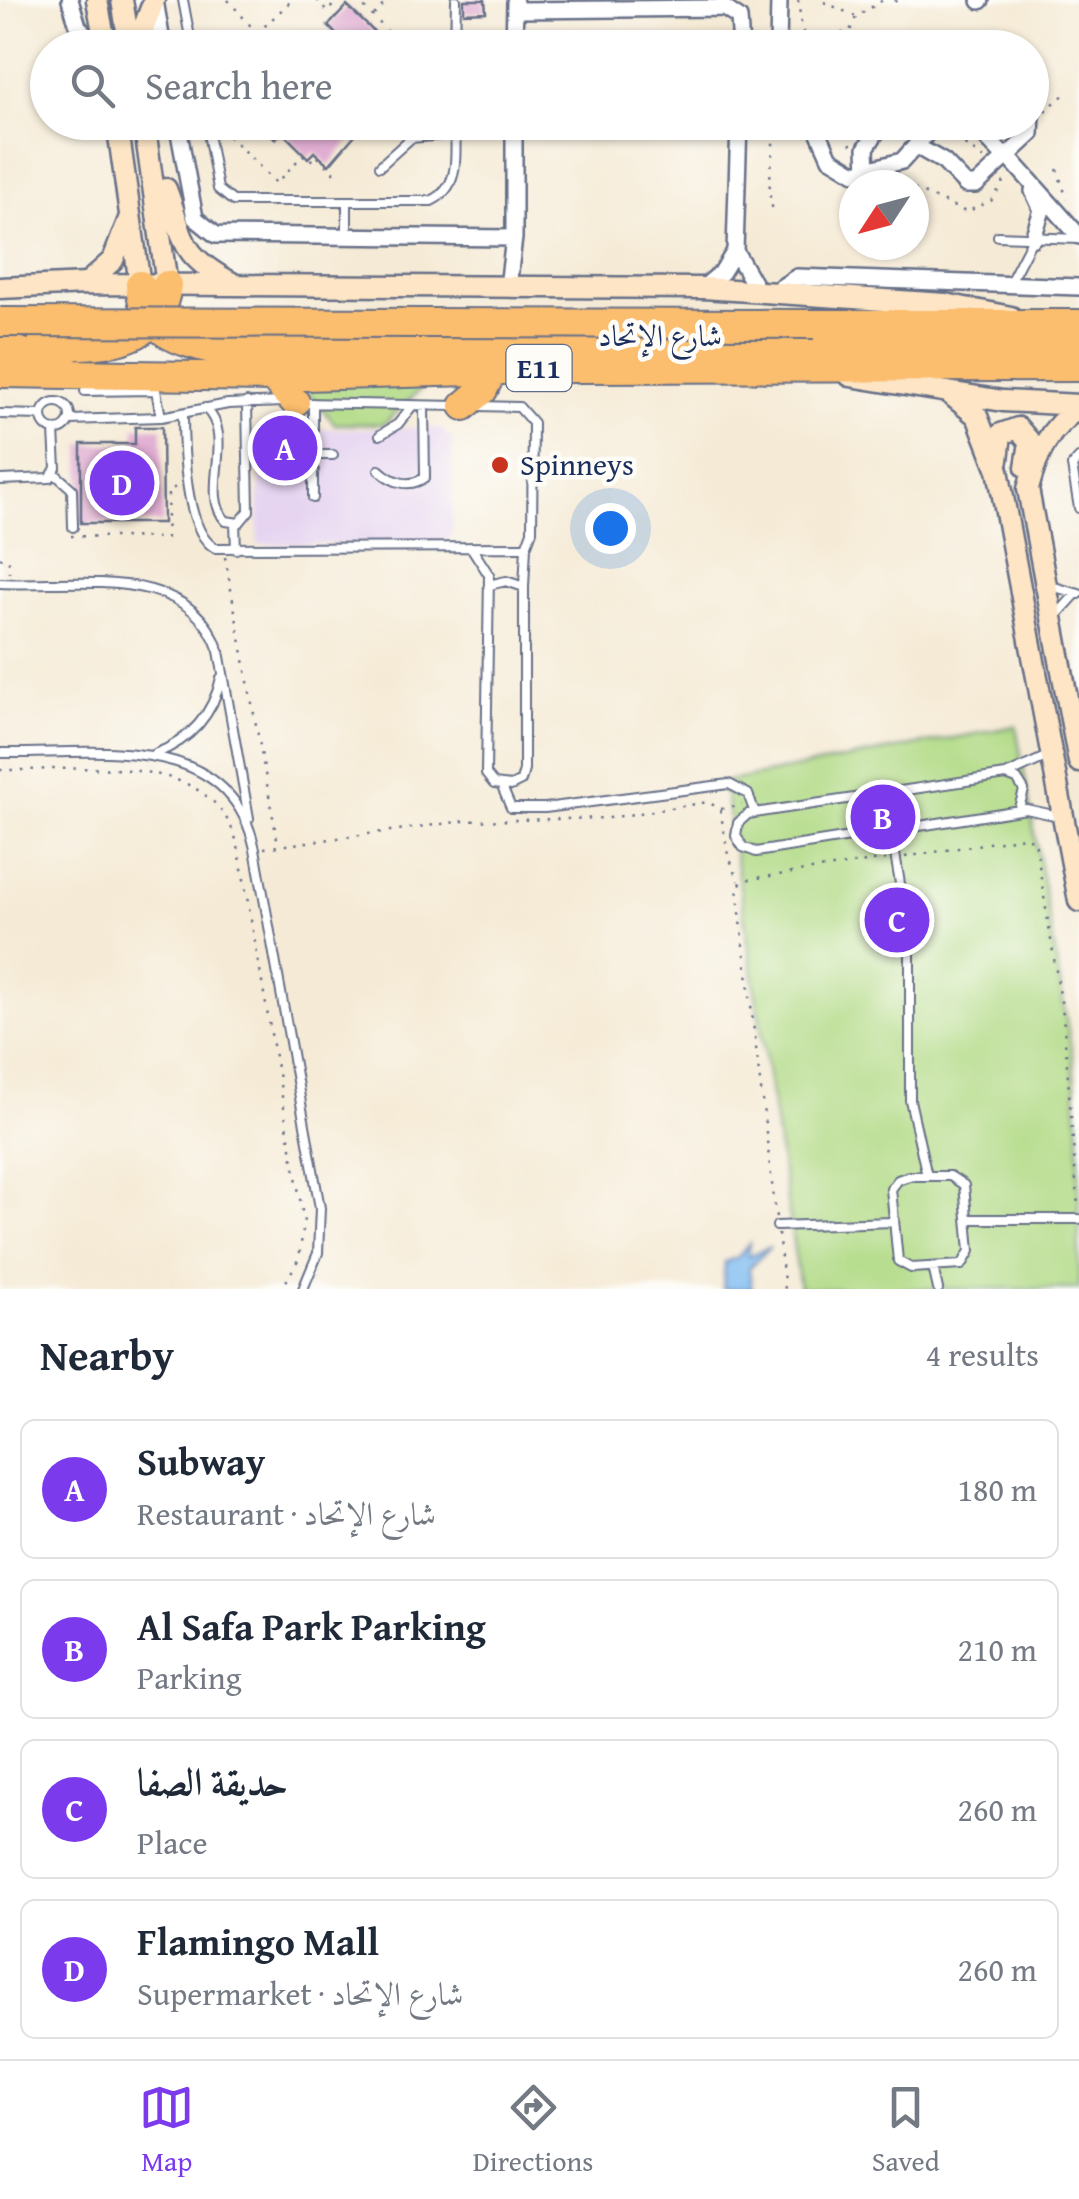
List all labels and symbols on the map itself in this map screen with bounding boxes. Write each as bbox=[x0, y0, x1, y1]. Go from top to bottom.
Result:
north arrow bbox=[839, 170, 929, 260]
street label: شارع الإتحاد bbox=[598, 313, 722, 361]
road number: E11 bbox=[506, 345, 572, 391]
pin: A bbox=[252, 410, 318, 486]
place label: Spinneys bbox=[520, 442, 634, 486]
pin: D bbox=[90, 446, 154, 520]
marker: Spinneys bbox=[489, 454, 511, 476]
your location bbox=[585, 503, 636, 554]
pin: B bbox=[850, 780, 916, 854]
pin: C bbox=[864, 882, 930, 958]

